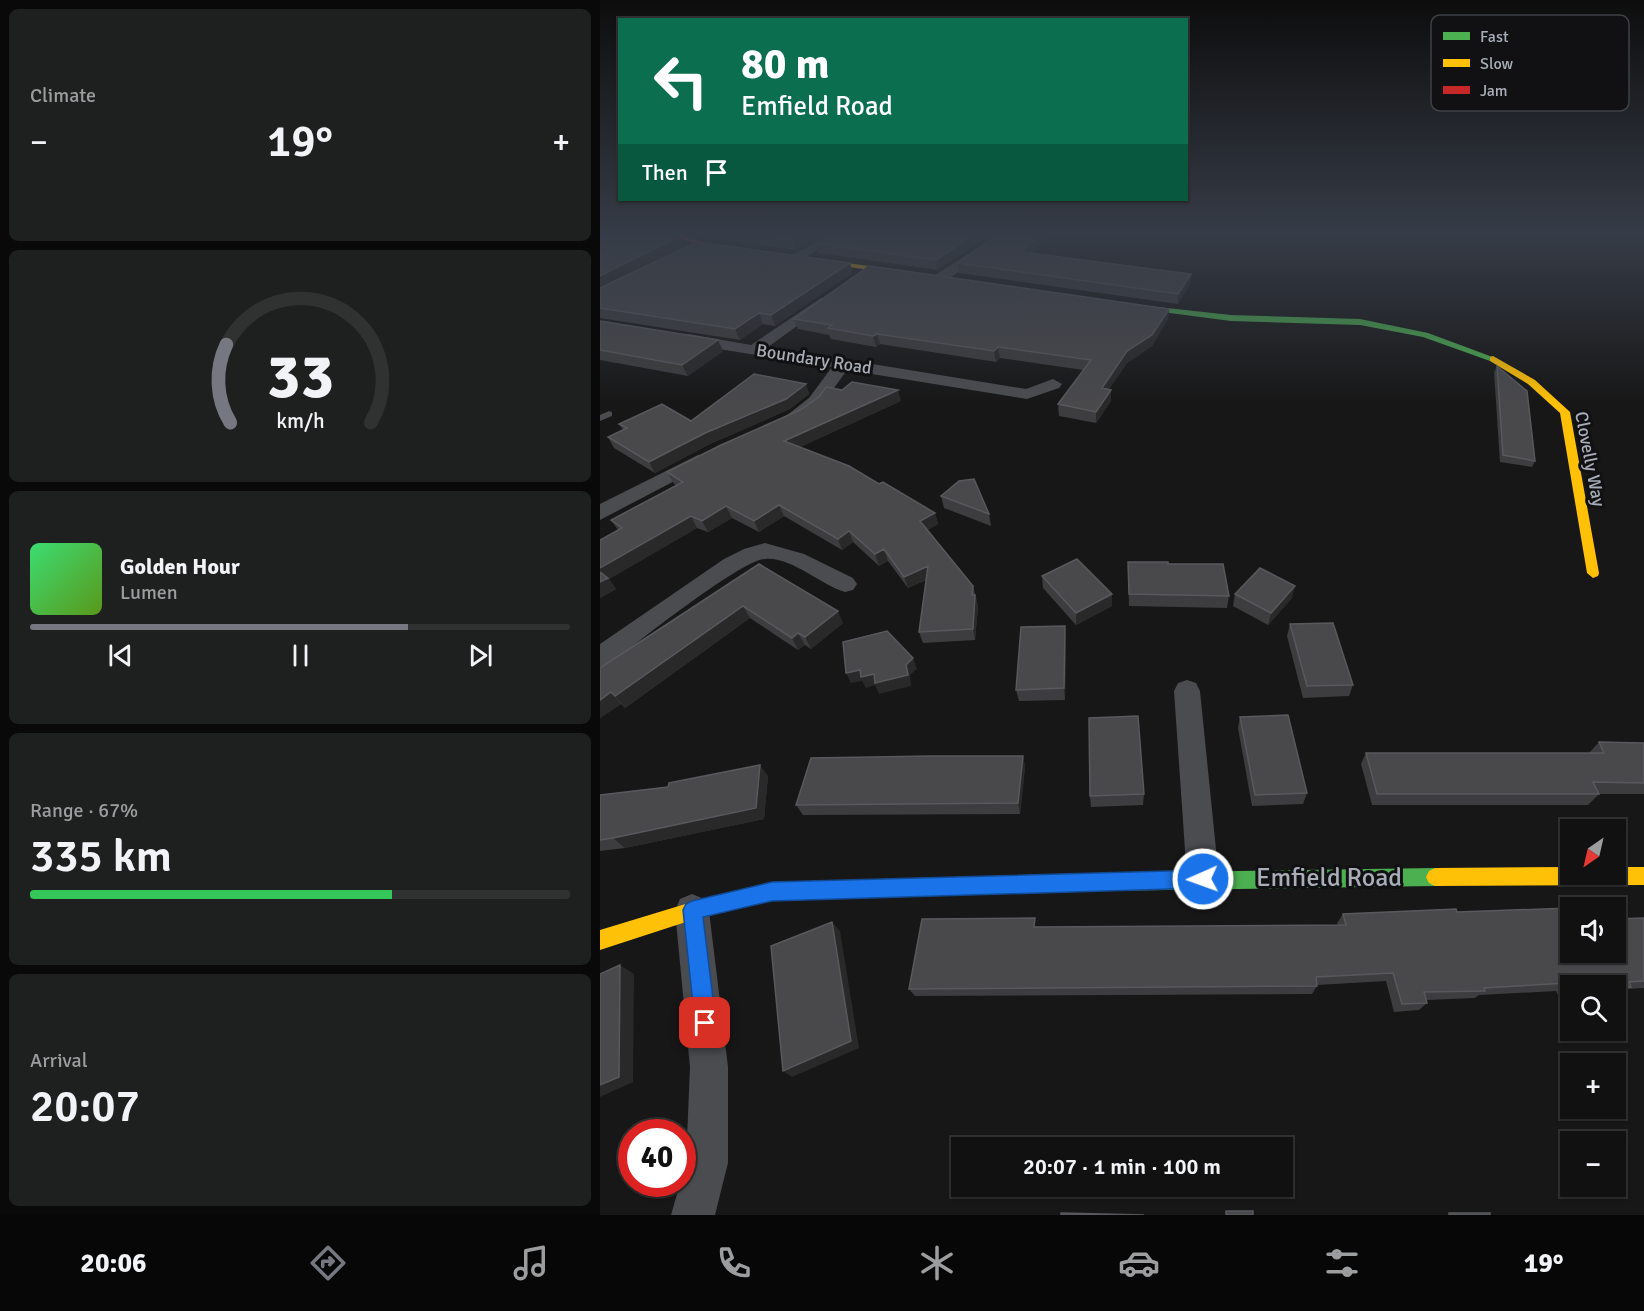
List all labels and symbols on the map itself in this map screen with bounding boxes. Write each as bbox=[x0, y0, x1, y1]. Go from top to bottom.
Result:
legend bbox=[1431, 15, 1629, 111]
text: Fast bbox=[1480, 27, 1509, 47]
text: Slow bbox=[1480, 54, 1514, 74]
text: Jam bbox=[1480, 81, 1508, 101]
street label: Boundary Road bbox=[755, 339, 873, 379]
street label: Clovelly Way bbox=[1570, 409, 1610, 509]
north arrow bbox=[1560, 819, 1626, 885]
position arrow bbox=[1171, 847, 1235, 911]
street label: Emfield Road bbox=[1256, 862, 1402, 894]
pin bbox=[679, 997, 730, 1048]
speed limit sign: 40 bbox=[618, 1119, 696, 1197]

